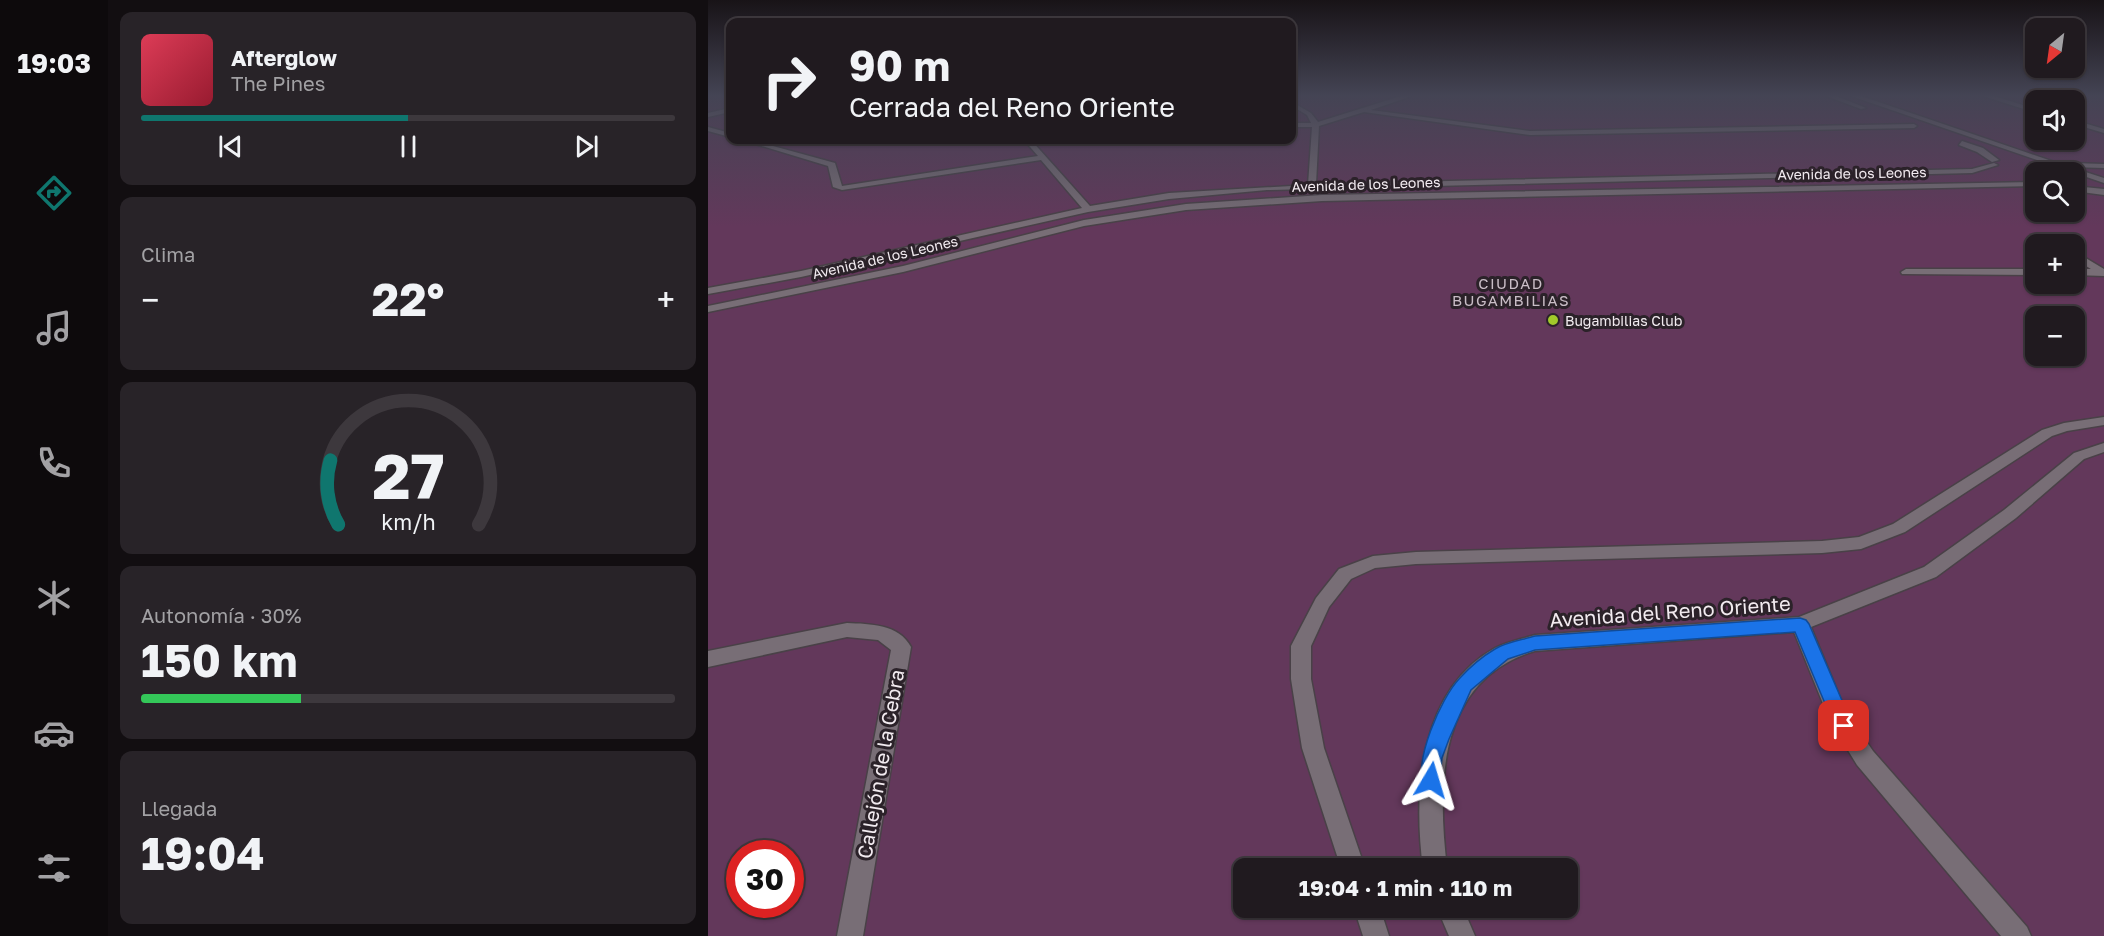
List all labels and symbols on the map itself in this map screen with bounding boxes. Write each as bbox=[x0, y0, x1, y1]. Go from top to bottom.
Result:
north arrow bbox=[2025, 18, 2085, 78]
street label: Avenida de los Leones bbox=[1777, 163, 1927, 183]
street label: Avenida de los Leones bbox=[1291, 173, 1441, 195]
street label: Avenida de los Leones bbox=[810, 232, 960, 282]
district label: CIUDAD BUGAMBILIAS bbox=[1452, 274, 1570, 309]
place label: Bugambilias Club bbox=[1565, 312, 1682, 329]
marker: Bugambilias Club bbox=[1546, 313, 1560, 327]
street label: Avenida del Reno Oriente bbox=[1549, 591, 1791, 631]
street label: Callejón de la Cebra bbox=[852, 667, 908, 861]
pin bbox=[1818, 700, 1869, 751]
position arrow bbox=[1399, 748, 1463, 812]
speed limit sign: 30 bbox=[726, 840, 804, 918]

